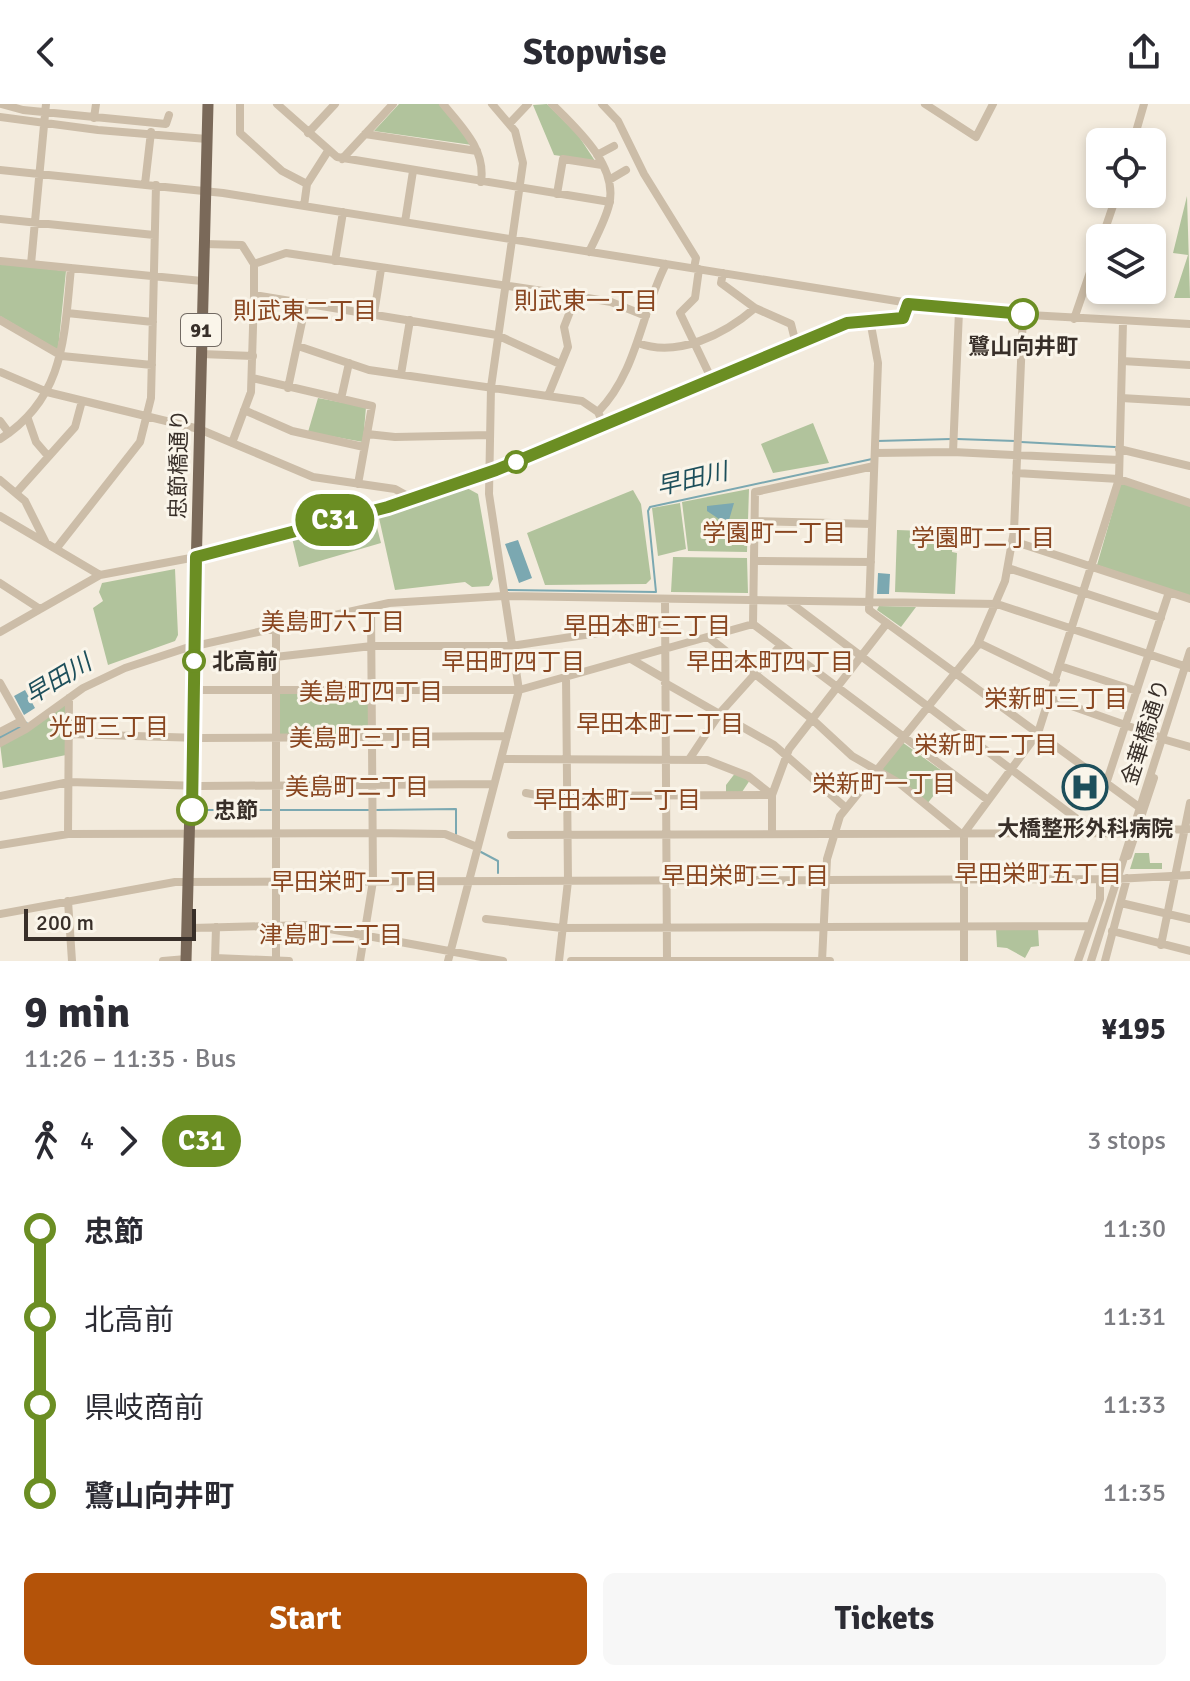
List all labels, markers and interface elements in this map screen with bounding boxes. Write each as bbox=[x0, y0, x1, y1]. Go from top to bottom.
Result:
icon: back bbox=[24, 30, 68, 74]
text: Stopwise bbox=[523, 30, 667, 75]
icon: share bbox=[1122, 30, 1166, 74]
map controls bbox=[1086, 128, 1166, 304]
button: locate bbox=[1086, 128, 1166, 208]
button: layers bbox=[1086, 224, 1166, 304]
district label: 則武東一丁目 bbox=[514, 286, 658, 316]
district label: 則武東二丁目 bbox=[233, 296, 377, 326]
marker: 鷺山向井町 bbox=[1008, 299, 1038, 329]
road number: 91 bbox=[181, 314, 221, 346]
place label: 鷺山向井町 bbox=[968, 333, 1078, 360]
street label: 忠節橋通り bbox=[164, 409, 193, 519]
unlabelled marker bbox=[505, 451, 527, 473]
water label: 早田川 bbox=[654, 456, 733, 502]
line badge: C31 bbox=[289, 494, 381, 546]
text: C31 bbox=[311, 503, 359, 537]
district label: 学園町一丁目 bbox=[702, 518, 846, 548]
district label: 学園町二丁目 bbox=[911, 523, 1055, 553]
district label: 美島町六丁目 bbox=[261, 607, 405, 637]
district label: 早田本町三丁目 bbox=[563, 611, 731, 641]
water label: 早田川 bbox=[19, 646, 99, 710]
district label: 早田町四丁目 bbox=[441, 647, 585, 677]
district label: 早田本町四丁目 bbox=[686, 647, 854, 677]
place label: 北高前 bbox=[212, 648, 278, 675]
marker: 北高前 bbox=[183, 650, 205, 672]
street label: 金華橋通り bbox=[1116, 676, 1175, 789]
district label: 美島町四丁目 bbox=[299, 677, 443, 707]
district label: 栄新町三丁目 bbox=[984, 684, 1128, 714]
district label: 早田本町二丁目 bbox=[576, 709, 744, 739]
district label: 光町三丁目 bbox=[49, 712, 169, 742]
district label: 美島町三丁目 bbox=[289, 723, 433, 753]
district label: 栄新町二丁目 bbox=[914, 730, 1058, 760]
hospital icon: 大橋整形外科病院 bbox=[1061, 763, 1109, 811]
district label: 栄新町一丁目 bbox=[812, 769, 956, 799]
district label: 美島町二丁目 bbox=[285, 772, 429, 802]
district label: 早田本町一丁目 bbox=[533, 785, 701, 815]
marker: 忠節 bbox=[177, 795, 207, 825]
place label: 忠節 bbox=[214, 797, 258, 824]
place label: 大橋整形外科病院 bbox=[997, 815, 1173, 842]
district label: 早田栄町五丁目 bbox=[954, 859, 1122, 889]
district label: 早田栄町三丁目 bbox=[661, 861, 829, 891]
district label: 早田栄町一丁目 bbox=[270, 867, 438, 897]
scale bar bbox=[24, 905, 196, 941]
text: 200 m bbox=[36, 909, 94, 936]
district label: 津島町二丁目 bbox=[259, 920, 403, 950]
text: 9 min bbox=[24, 986, 130, 1040]
text: ¥195 bbox=[1101, 1011, 1166, 1048]
text: 11:26 – 11:35 · Bus bbox=[24, 1043, 236, 1075]
icon: walk bbox=[24, 1119, 68, 1163]
icon: forward bbox=[106, 1119, 150, 1163]
text: C31 bbox=[178, 1124, 225, 1158]
text: 4 bbox=[80, 1125, 94, 1157]
text: 3 stops bbox=[1087, 1125, 1166, 1157]
text: 11:30 bbox=[1103, 1213, 1166, 1245]
text: 忠節 bbox=[84, 1214, 144, 1251]
text: 11:31 bbox=[1103, 1301, 1166, 1333]
text: 北高前 bbox=[84, 1302, 174, 1339]
text: 11:33 bbox=[1103, 1389, 1166, 1421]
text: 県岐商前 bbox=[84, 1390, 204, 1427]
text: 11:35 bbox=[1103, 1477, 1166, 1509]
text: 鷺山向井町 bbox=[84, 1478, 234, 1515]
button: Start bbox=[24, 1573, 587, 1665]
button: Tickets bbox=[603, 1573, 1166, 1665]

